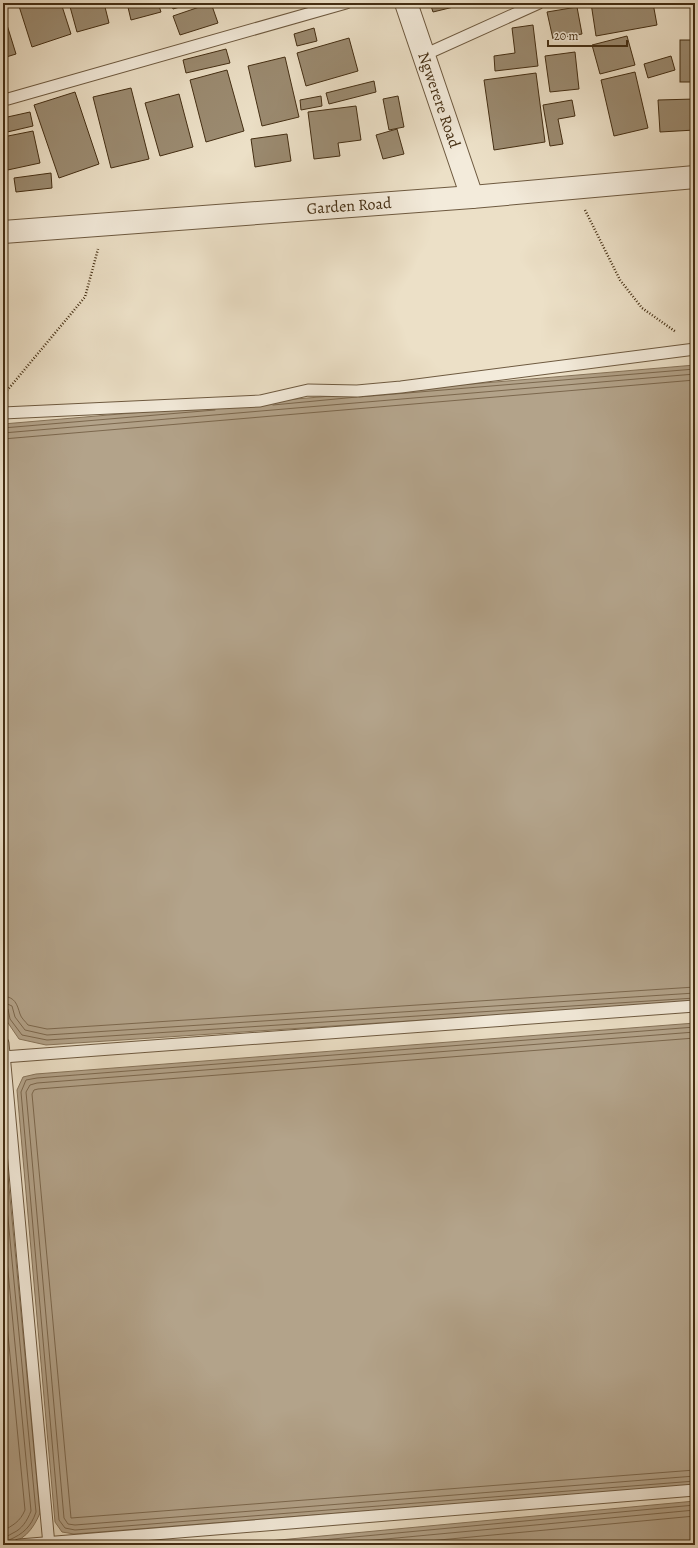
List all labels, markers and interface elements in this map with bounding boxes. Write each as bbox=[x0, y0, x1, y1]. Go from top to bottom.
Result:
scale bar bbox=[548, 22, 627, 48]
text: 20 m bbox=[554, 28, 578, 44]
street label: Ngwerere Road bbox=[412, 49, 466, 151]
street label: Garden Road bbox=[306, 192, 393, 220]

